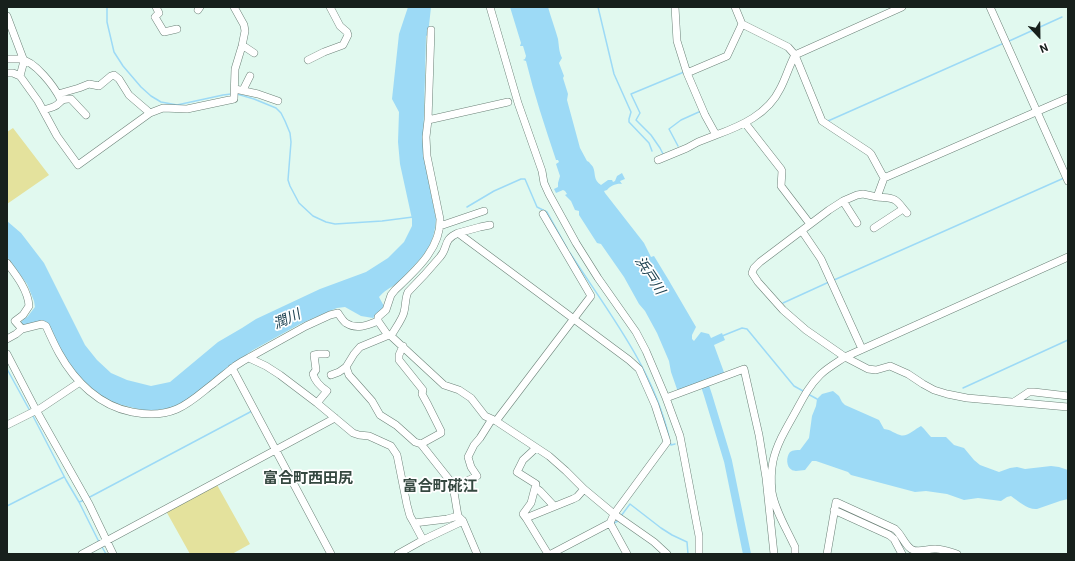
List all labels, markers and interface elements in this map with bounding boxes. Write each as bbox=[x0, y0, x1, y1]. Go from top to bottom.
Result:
north arrow bbox=[1019, 16, 1059, 56]
text: N bbox=[1038, 40, 1050, 55]
water label: 浜戸川 bbox=[631, 254, 667, 298]
water label: 潤川 bbox=[271, 307, 303, 333]
district label: 富合町西田尻 bbox=[263, 470, 353, 488]
district label: 富合町硴江 bbox=[403, 478, 477, 496]

